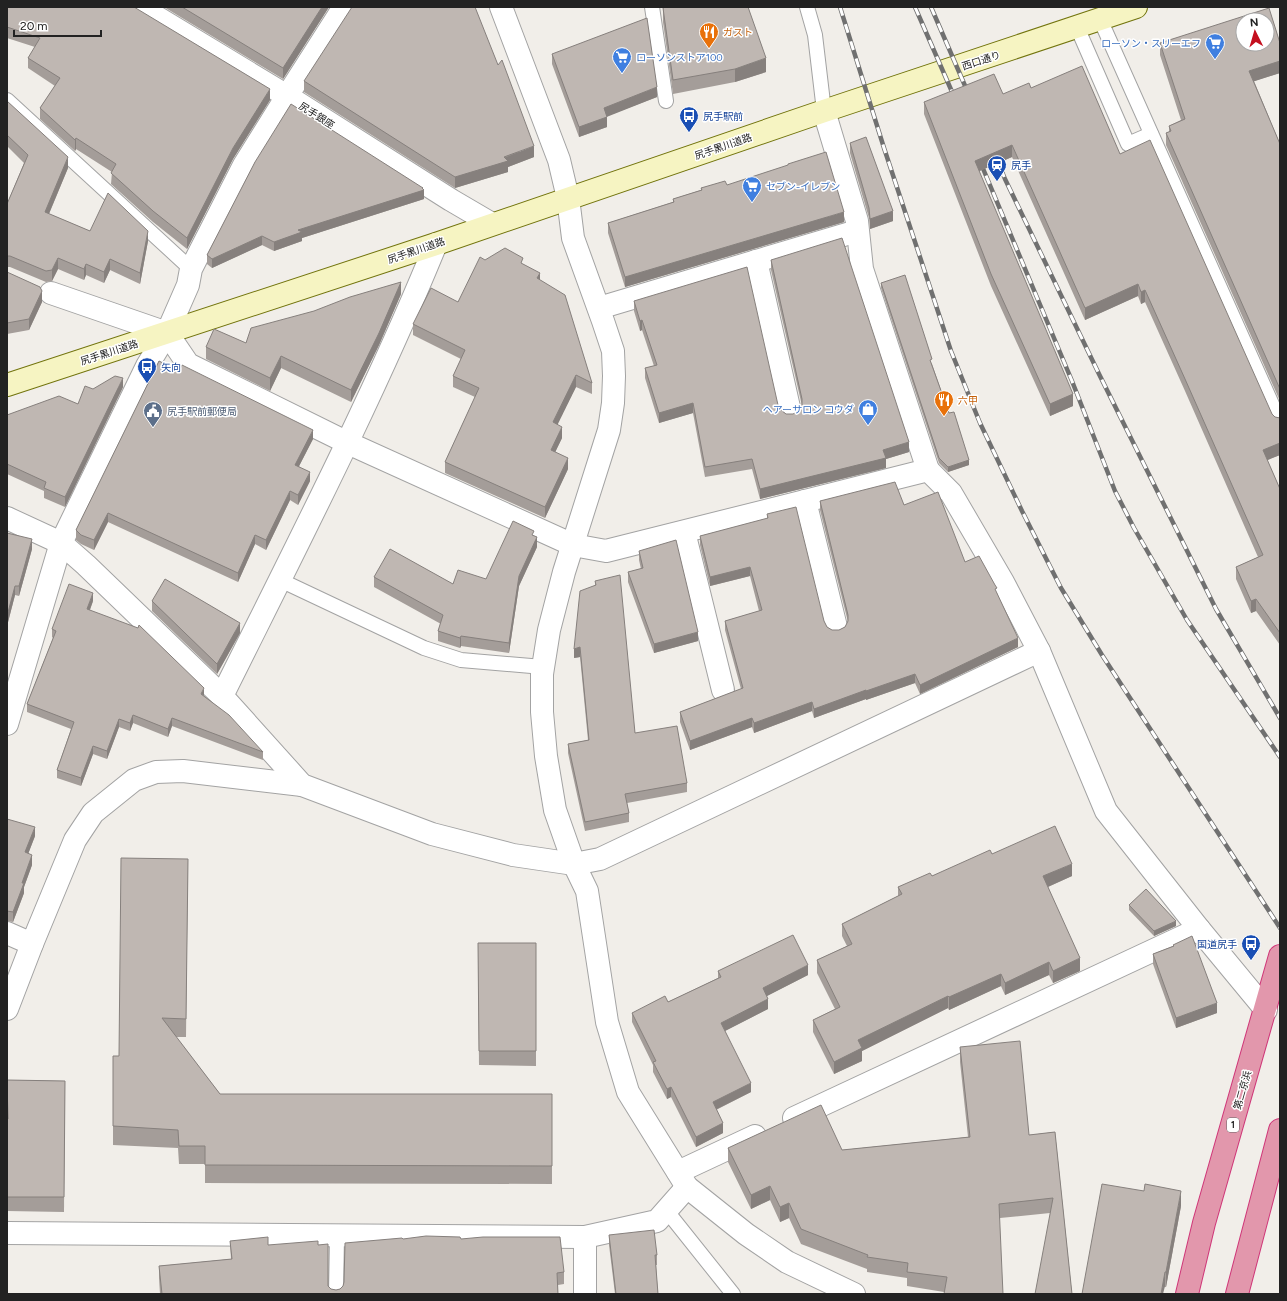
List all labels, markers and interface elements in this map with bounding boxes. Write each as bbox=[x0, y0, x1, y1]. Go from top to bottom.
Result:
scale bar bbox=[14, 12, 101, 38]
north arrow bbox=[1235, 12, 1275, 52]
text: N bbox=[1249, 16, 1259, 29]
text: 20 m bbox=[20, 19, 48, 33]
restaurant icon: ガスト bbox=[698, 21, 720, 49]
place label: ガスト bbox=[723, 26, 753, 39]
supermarket icon: ローソン・スリーエフ bbox=[1204, 32, 1226, 60]
place label: ローソン・スリーエフ bbox=[1101, 37, 1201, 50]
supermarket icon: ローソンストア100 bbox=[611, 46, 633, 74]
street label: 西口通り bbox=[960, 48, 1002, 73]
place label: ローソンストア100 bbox=[636, 51, 723, 64]
street label: 尻手銀座 bbox=[296, 99, 337, 132]
bus stop icon: 尻手駅前 bbox=[678, 105, 700, 133]
place label: 尻手駅前 bbox=[703, 110, 743, 123]
street label: 尻手黒川道路 bbox=[693, 131, 754, 162]
station icon: 尻手 bbox=[986, 154, 1008, 182]
place label: 尻手 bbox=[1011, 159, 1031, 172]
supermarket icon: セブン-イレブン bbox=[741, 175, 763, 203]
place label: セブン-イレブン bbox=[766, 180, 840, 193]
street label: 尻手黒川道路 bbox=[386, 235, 447, 266]
street label: 尻手黒川道路 bbox=[79, 337, 140, 368]
bus stop icon: 矢向 bbox=[136, 356, 158, 384]
place label: 矢向 bbox=[161, 361, 181, 374]
restaurant icon: 六甲 bbox=[933, 389, 955, 417]
place label: 六甲 bbox=[958, 394, 978, 407]
shop icon: ヘアーサロン コウダ bbox=[857, 398, 879, 426]
public building icon: 尻手駅前郵便局 bbox=[142, 400, 164, 428]
place label: ヘアーサロン コウダ bbox=[763, 403, 854, 416]
place label: 尻手駅前郵便局 bbox=[167, 405, 237, 418]
bus stop icon: 国道尻手 bbox=[1240, 933, 1262, 961]
place label: 国道尻手 bbox=[1197, 938, 1237, 951]
street label: 第二京浜 bbox=[1231, 1069, 1254, 1111]
road number: 1 bbox=[1227, 1118, 1239, 1132]

